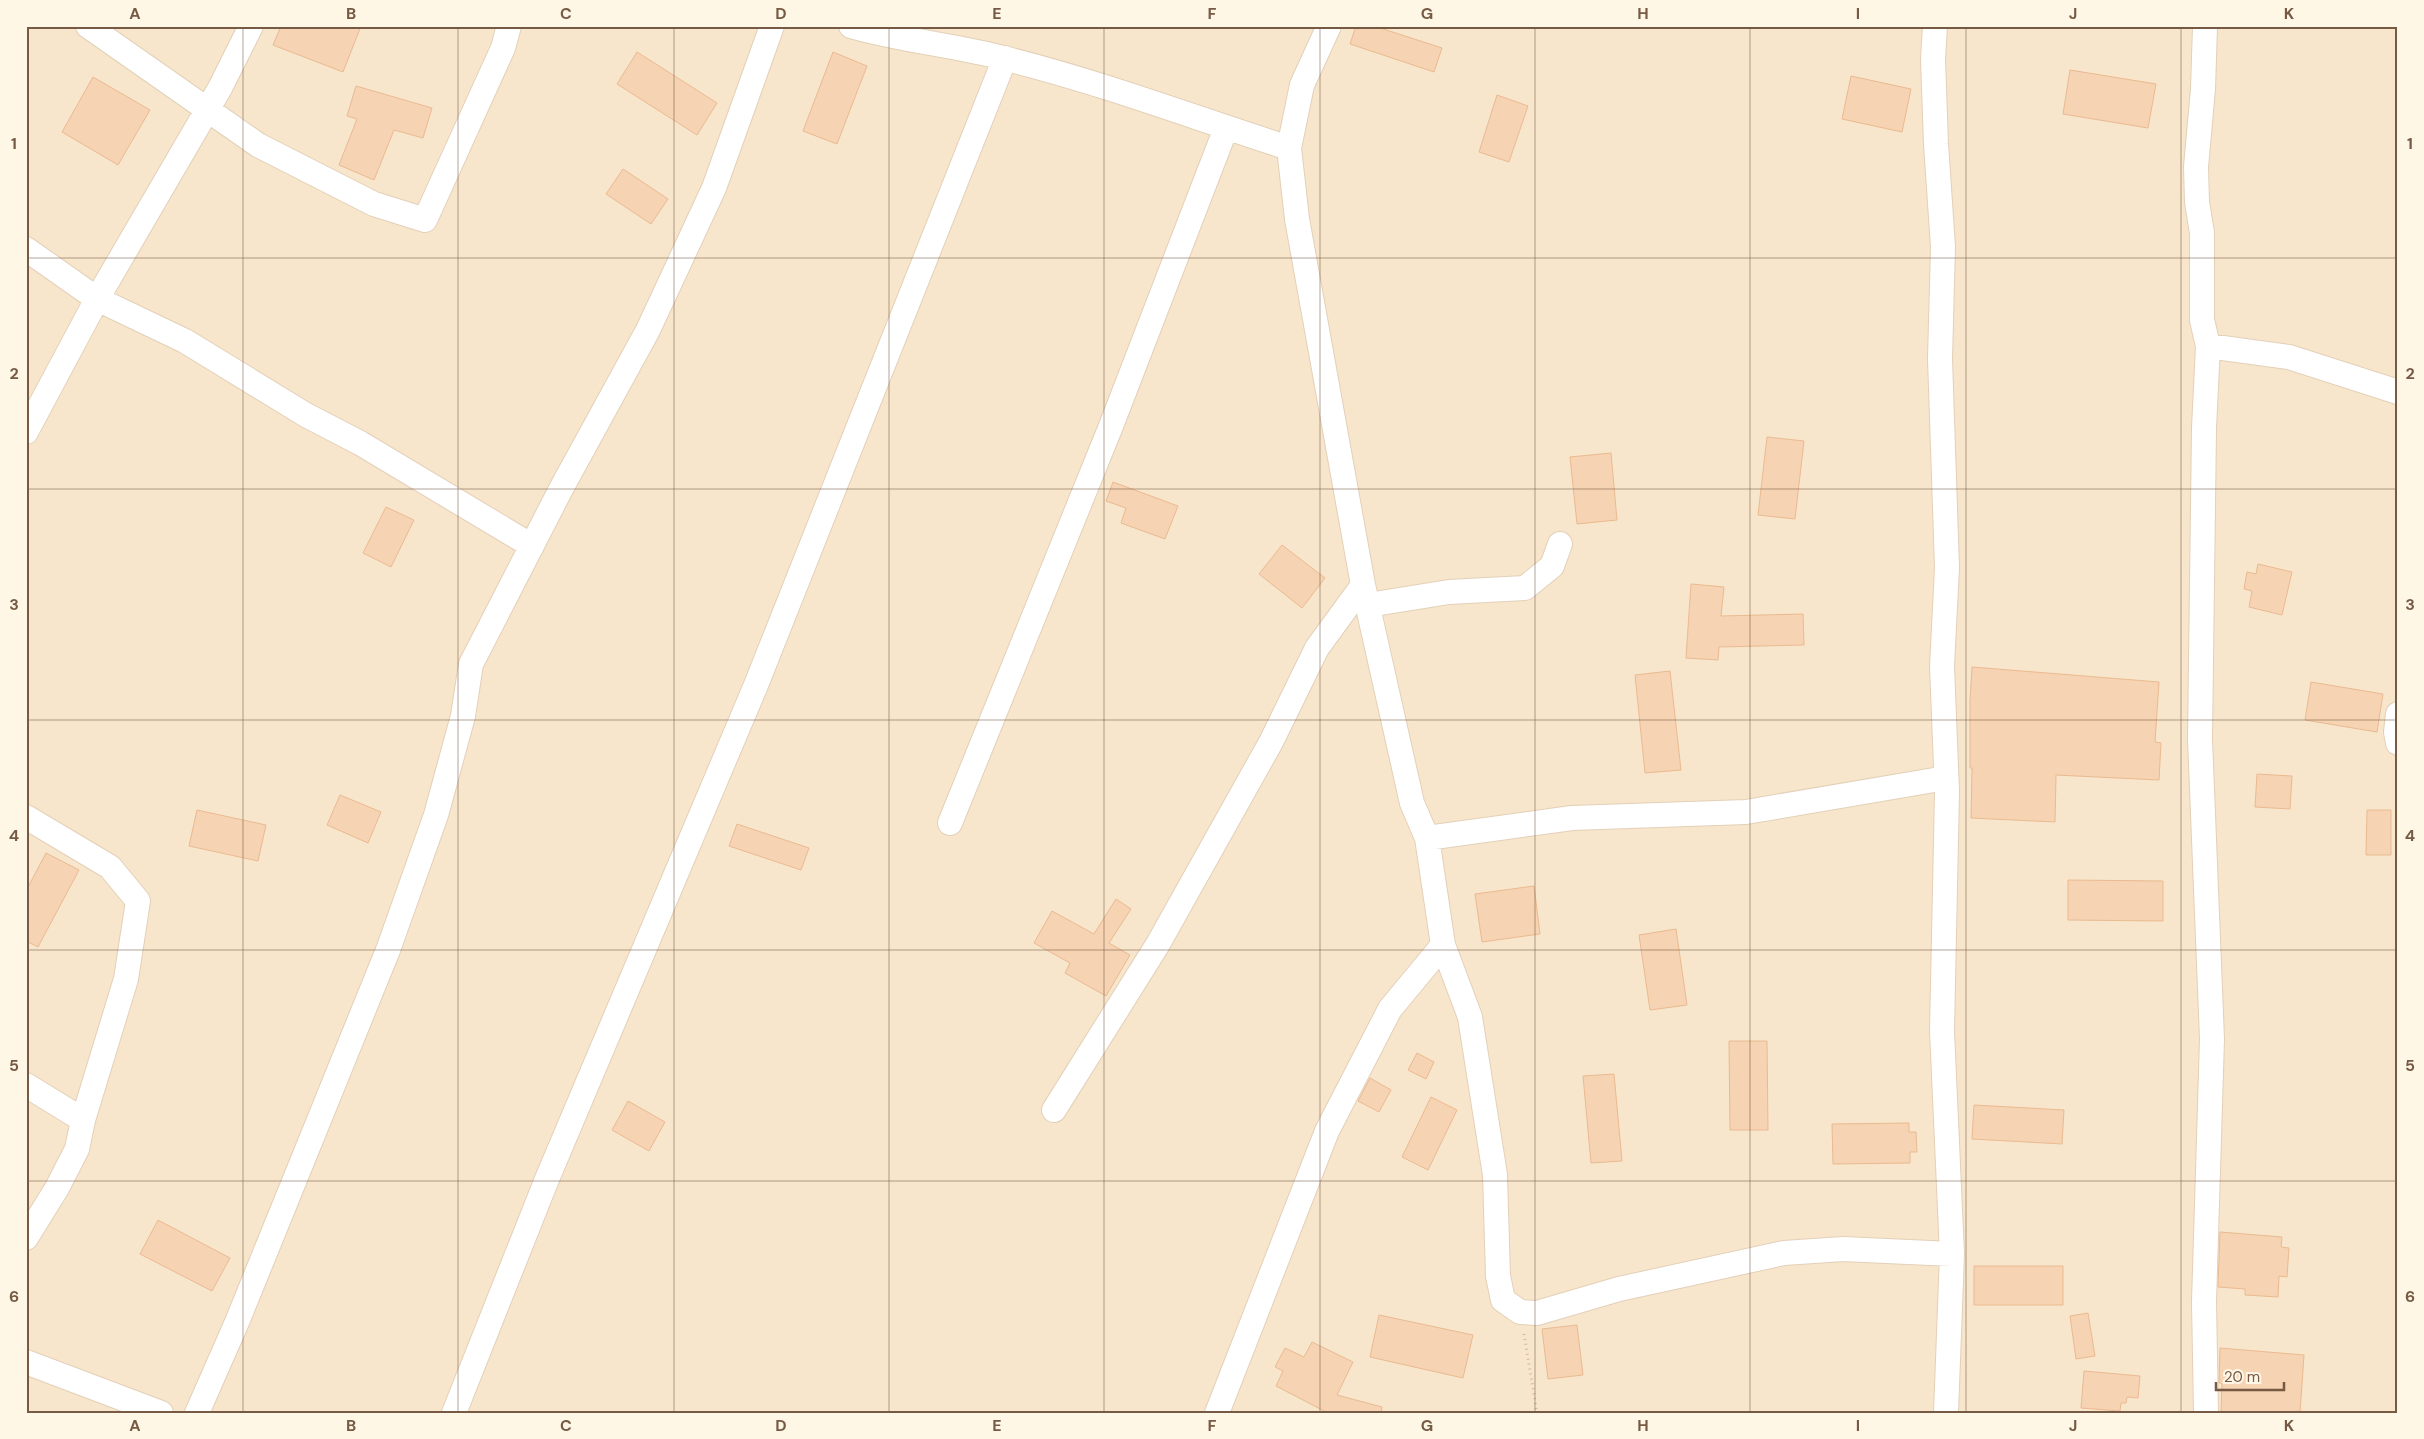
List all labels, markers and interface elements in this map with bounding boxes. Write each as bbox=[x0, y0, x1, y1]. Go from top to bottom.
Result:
text: A bbox=[129, 3, 141, 24]
text: B bbox=[346, 3, 356, 24]
text: C bbox=[560, 3, 572, 24]
text: D bbox=[775, 3, 787, 24]
text: E bbox=[992, 3, 1002, 24]
text: F bbox=[1208, 3, 1217, 24]
text: G bbox=[1421, 3, 1433, 24]
text: H bbox=[1637, 3, 1649, 24]
text: I bbox=[1856, 3, 1860, 24]
text: J bbox=[2069, 3, 2077, 24]
text: K bbox=[2284, 3, 2295, 24]
text: 1 bbox=[11, 133, 17, 154]
text: 1 bbox=[2407, 133, 2413, 154]
text: 2 bbox=[9, 363, 19, 384]
text: 2 bbox=[2405, 363, 2415, 384]
text: 3 bbox=[9, 594, 19, 615]
text: 3 bbox=[2405, 594, 2415, 615]
text: 4 bbox=[9, 825, 19, 846]
text: 4 bbox=[2405, 825, 2415, 846]
text: 5 bbox=[9, 1055, 19, 1076]
text: 5 bbox=[2405, 1055, 2415, 1076]
text: 6 bbox=[9, 1286, 19, 1307]
text: 6 bbox=[2405, 1286, 2415, 1307]
scale bar bbox=[2216, 1359, 2284, 1391]
text: 20 m bbox=[2224, 1367, 2260, 1387]
text: A bbox=[129, 1415, 141, 1436]
text: B bbox=[346, 1415, 356, 1436]
text: C bbox=[560, 1415, 572, 1436]
text: D bbox=[775, 1415, 787, 1436]
text: E bbox=[992, 1415, 1002, 1436]
text: F bbox=[1208, 1415, 1217, 1436]
text: G bbox=[1421, 1415, 1433, 1436]
text: H bbox=[1637, 1415, 1649, 1436]
text: I bbox=[1856, 1415, 1860, 1436]
text: J bbox=[2069, 1415, 2077, 1436]
text: K bbox=[2284, 1415, 2295, 1436]

